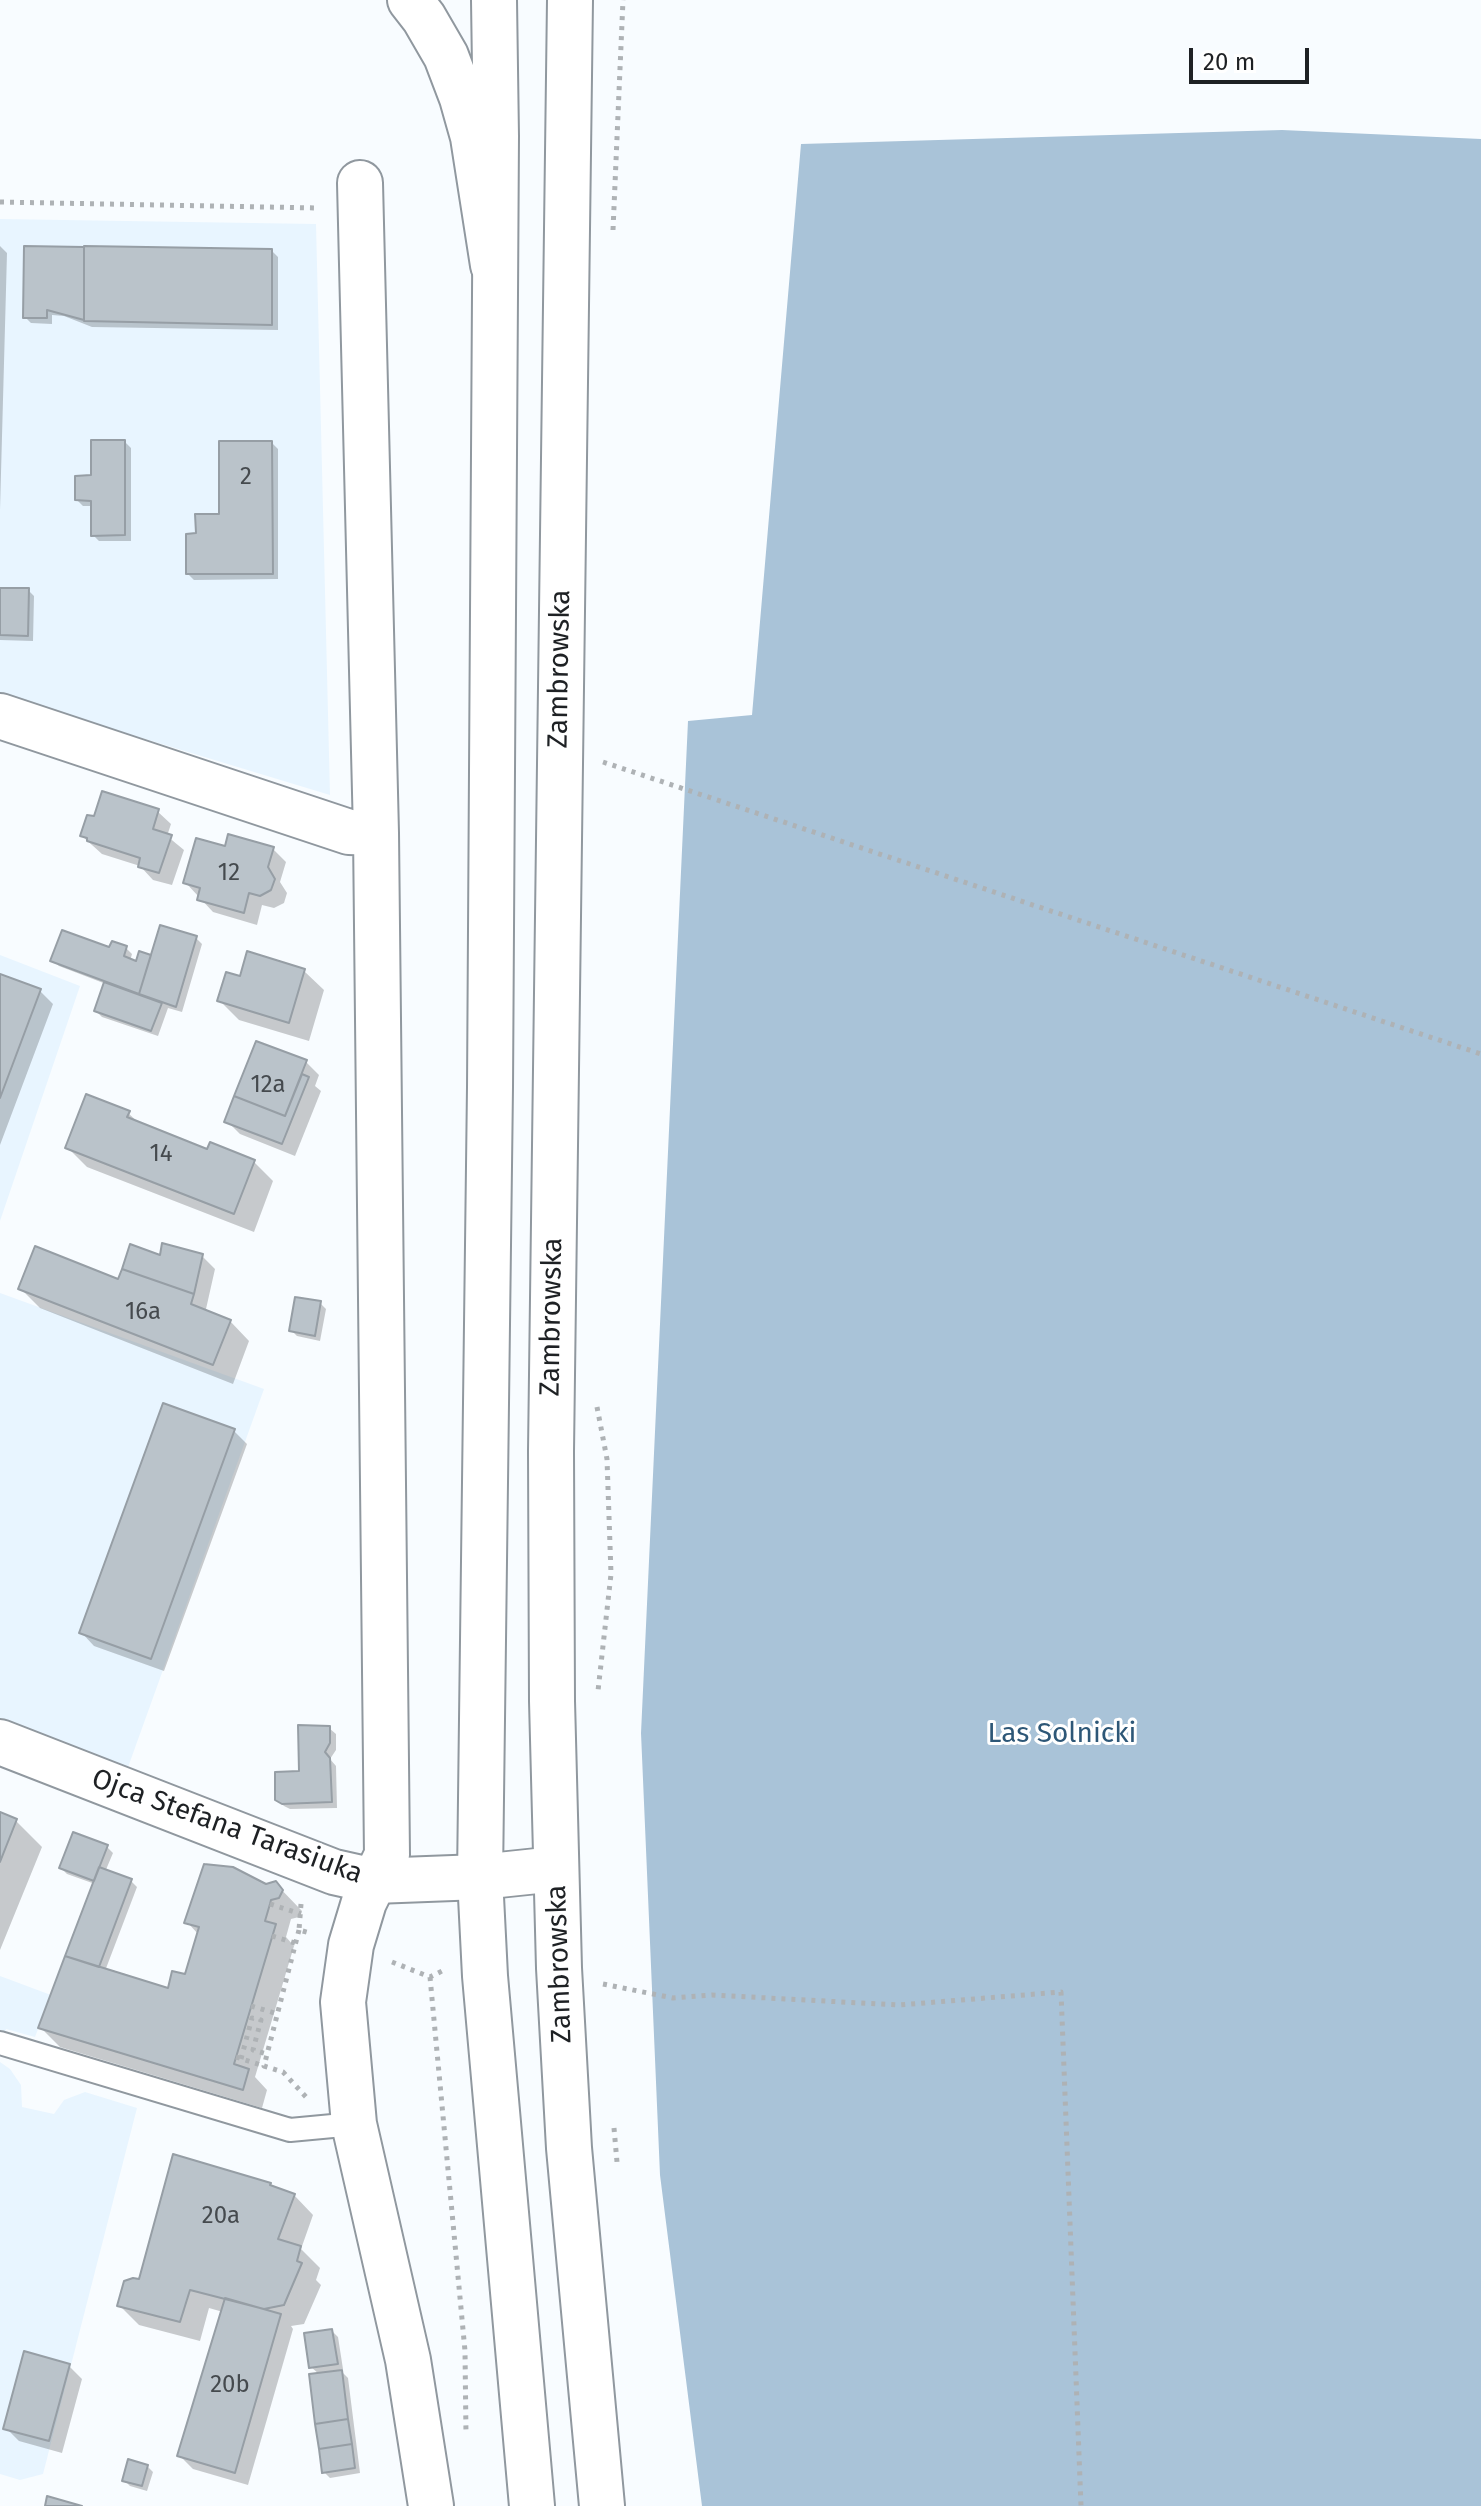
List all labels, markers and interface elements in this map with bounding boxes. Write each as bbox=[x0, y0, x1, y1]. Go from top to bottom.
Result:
scale bar bbox=[1193, 32, 1313, 82]
text: 20 m bbox=[1203, 48, 1255, 76]
house number: 2 bbox=[240, 463, 252, 491]
street label: Zambrowska bbox=[542, 589, 578, 749]
house number: 12 bbox=[218, 859, 240, 887]
house number: 12a bbox=[250, 1071, 286, 1099]
house number: 14 bbox=[149, 1140, 173, 1168]
street label: Zambrowska bbox=[534, 1237, 570, 1397]
house number: 16a bbox=[125, 1298, 161, 1326]
park label: Las Solnicki bbox=[988, 1717, 1136, 1751]
street label: Ojca Stefana Tarasiuka bbox=[87, 1762, 367, 1892]
street label: Zambrowska bbox=[540, 1884, 580, 2044]
house number: 20a bbox=[202, 2202, 240, 2230]
house number: 20b bbox=[210, 2371, 250, 2399]

